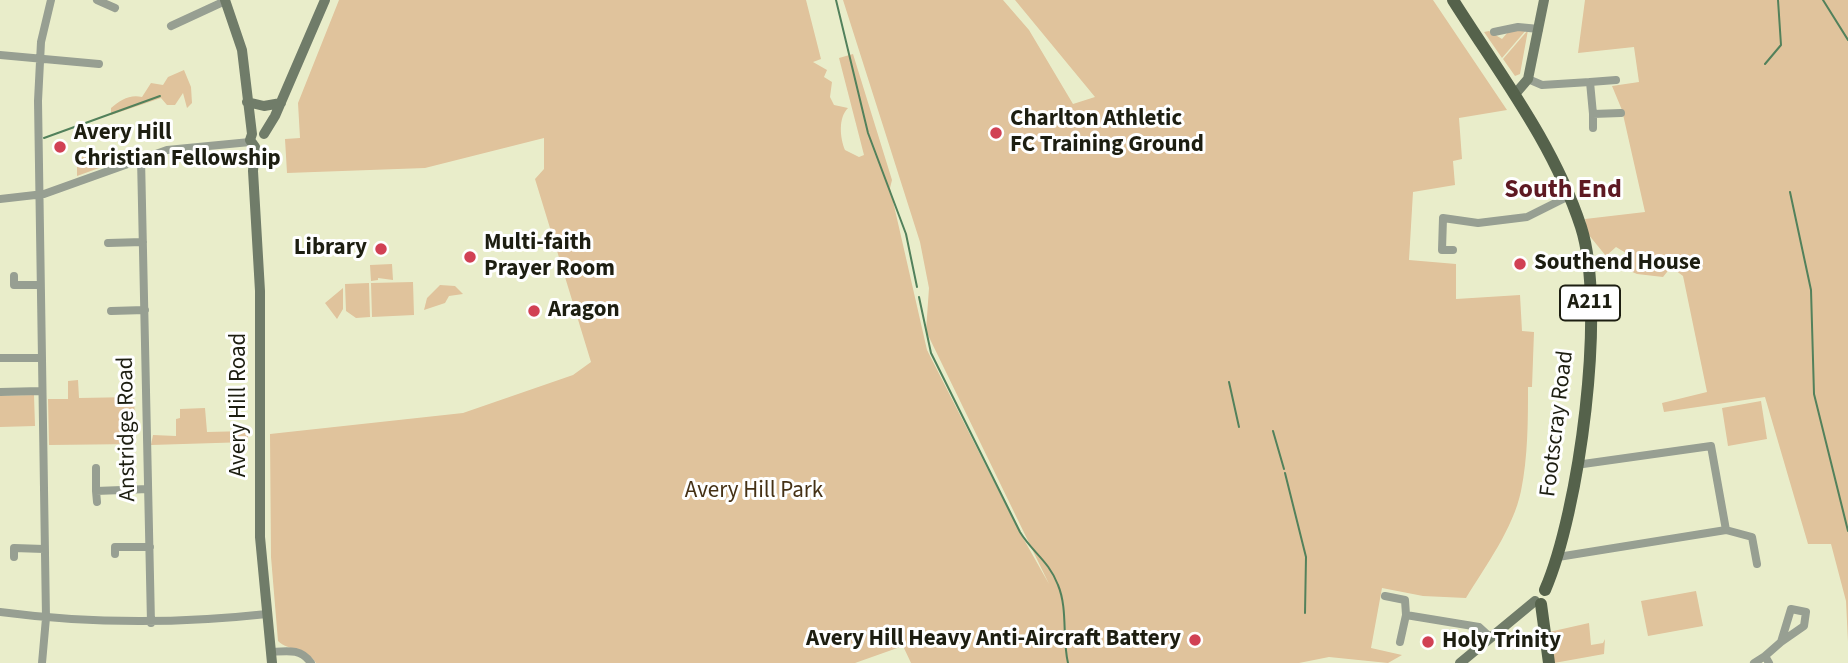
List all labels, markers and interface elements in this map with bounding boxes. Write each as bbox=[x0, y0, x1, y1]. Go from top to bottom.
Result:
place label: Charlton Athletic FC Training Ground bbox=[1010, 106, 1204, 160]
place label: Avery Hill Christian Fellowship bbox=[74, 120, 281, 174]
marker: Charlton Athletic FC Training Ground bbox=[988, 125, 1004, 141]
marker: Avery Hill Christian Fellowship bbox=[52, 139, 68, 155]
district label: South End bbox=[1504, 175, 1622, 207]
place label: Multi-faith Prayer Room bbox=[484, 230, 615, 284]
place label: Library bbox=[294, 235, 367, 263]
marker: Library bbox=[373, 241, 389, 257]
marker: Multi-faith Prayer Room bbox=[462, 249, 478, 265]
place label: Southend House bbox=[1534, 250, 1701, 278]
marker: Southend House bbox=[1512, 256, 1528, 272]
road number: A211 bbox=[1560, 286, 1620, 320]
place label: Aragon bbox=[548, 297, 620, 325]
marker: Aragon bbox=[526, 303, 542, 319]
street label: Avery Hill Road bbox=[226, 333, 254, 477]
street label: Footscray Road bbox=[1535, 349, 1581, 499]
street label: Anstridge Road bbox=[113, 356, 143, 502]
park label: Avery Hill Park bbox=[685, 478, 823, 506]
place label: Avery Hill Heavy Anti-Aircraft Battery bbox=[806, 626, 1181, 654]
place label: Holy Trinity bbox=[1442, 628, 1561, 656]
marker: Avery Hill Heavy Anti-Aircraft Battery bbox=[1187, 632, 1203, 648]
marker: Holy Trinity bbox=[1420, 634, 1436, 650]

